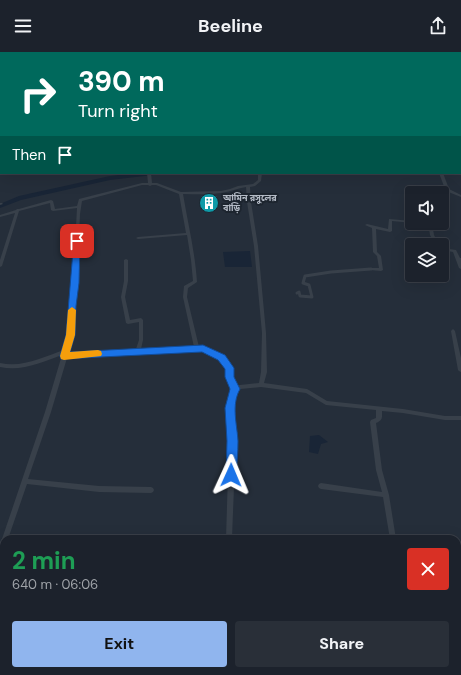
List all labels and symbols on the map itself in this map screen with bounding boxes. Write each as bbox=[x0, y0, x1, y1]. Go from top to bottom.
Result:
building icon: আমিন রসুলের বাড়ি bbox=[198, 192, 220, 214]
place label: আমিন রসুলের বাড়ি bbox=[222, 192, 277, 214]
pin bbox=[60, 224, 94, 258]
position arrow bbox=[210, 454, 252, 496]

